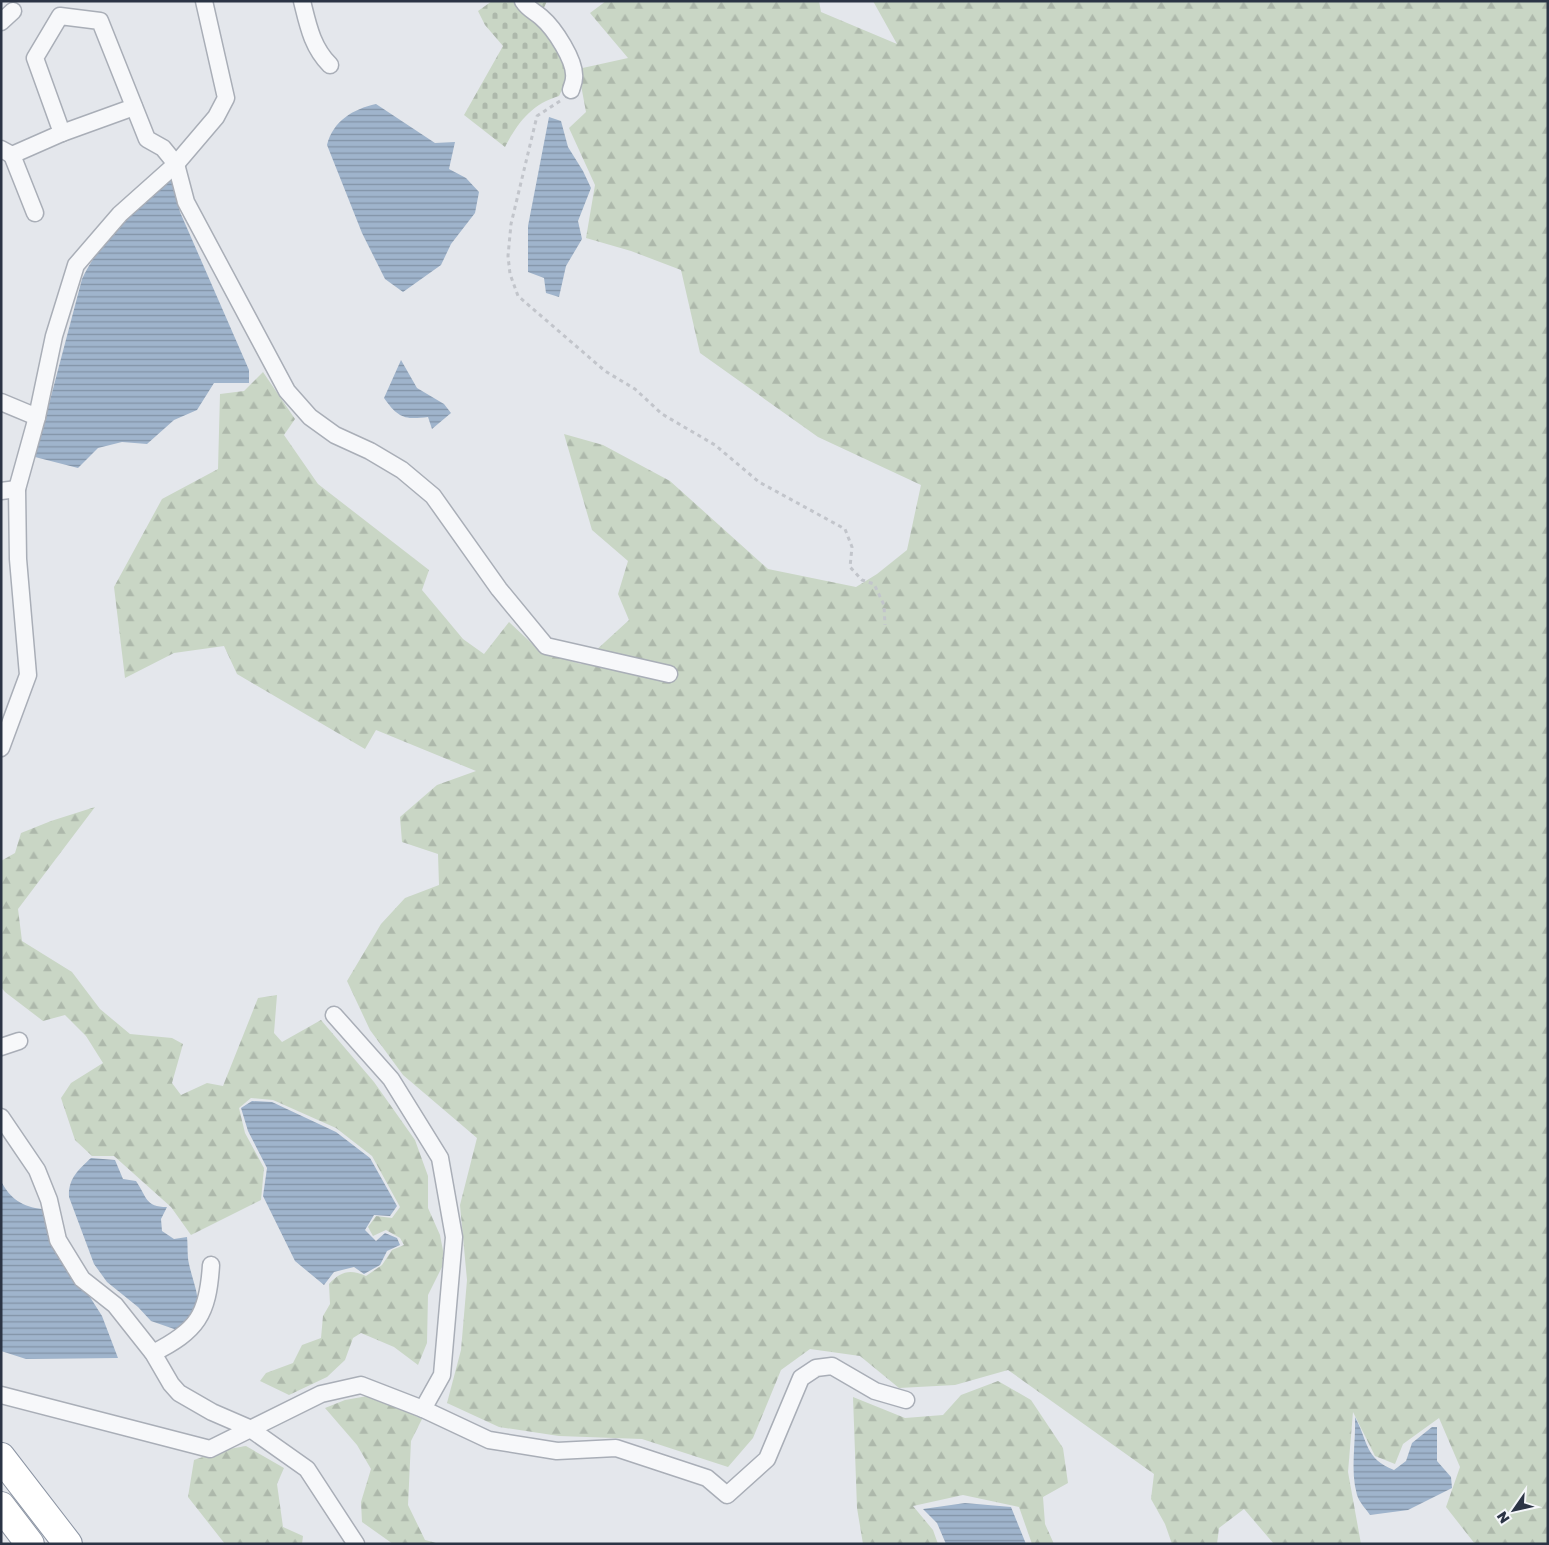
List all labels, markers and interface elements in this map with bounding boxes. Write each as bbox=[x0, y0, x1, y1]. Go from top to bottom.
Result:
north arrow bbox=[1489, 1485, 1539, 1535]
text: N bbox=[1493, 1508, 1513, 1527]

